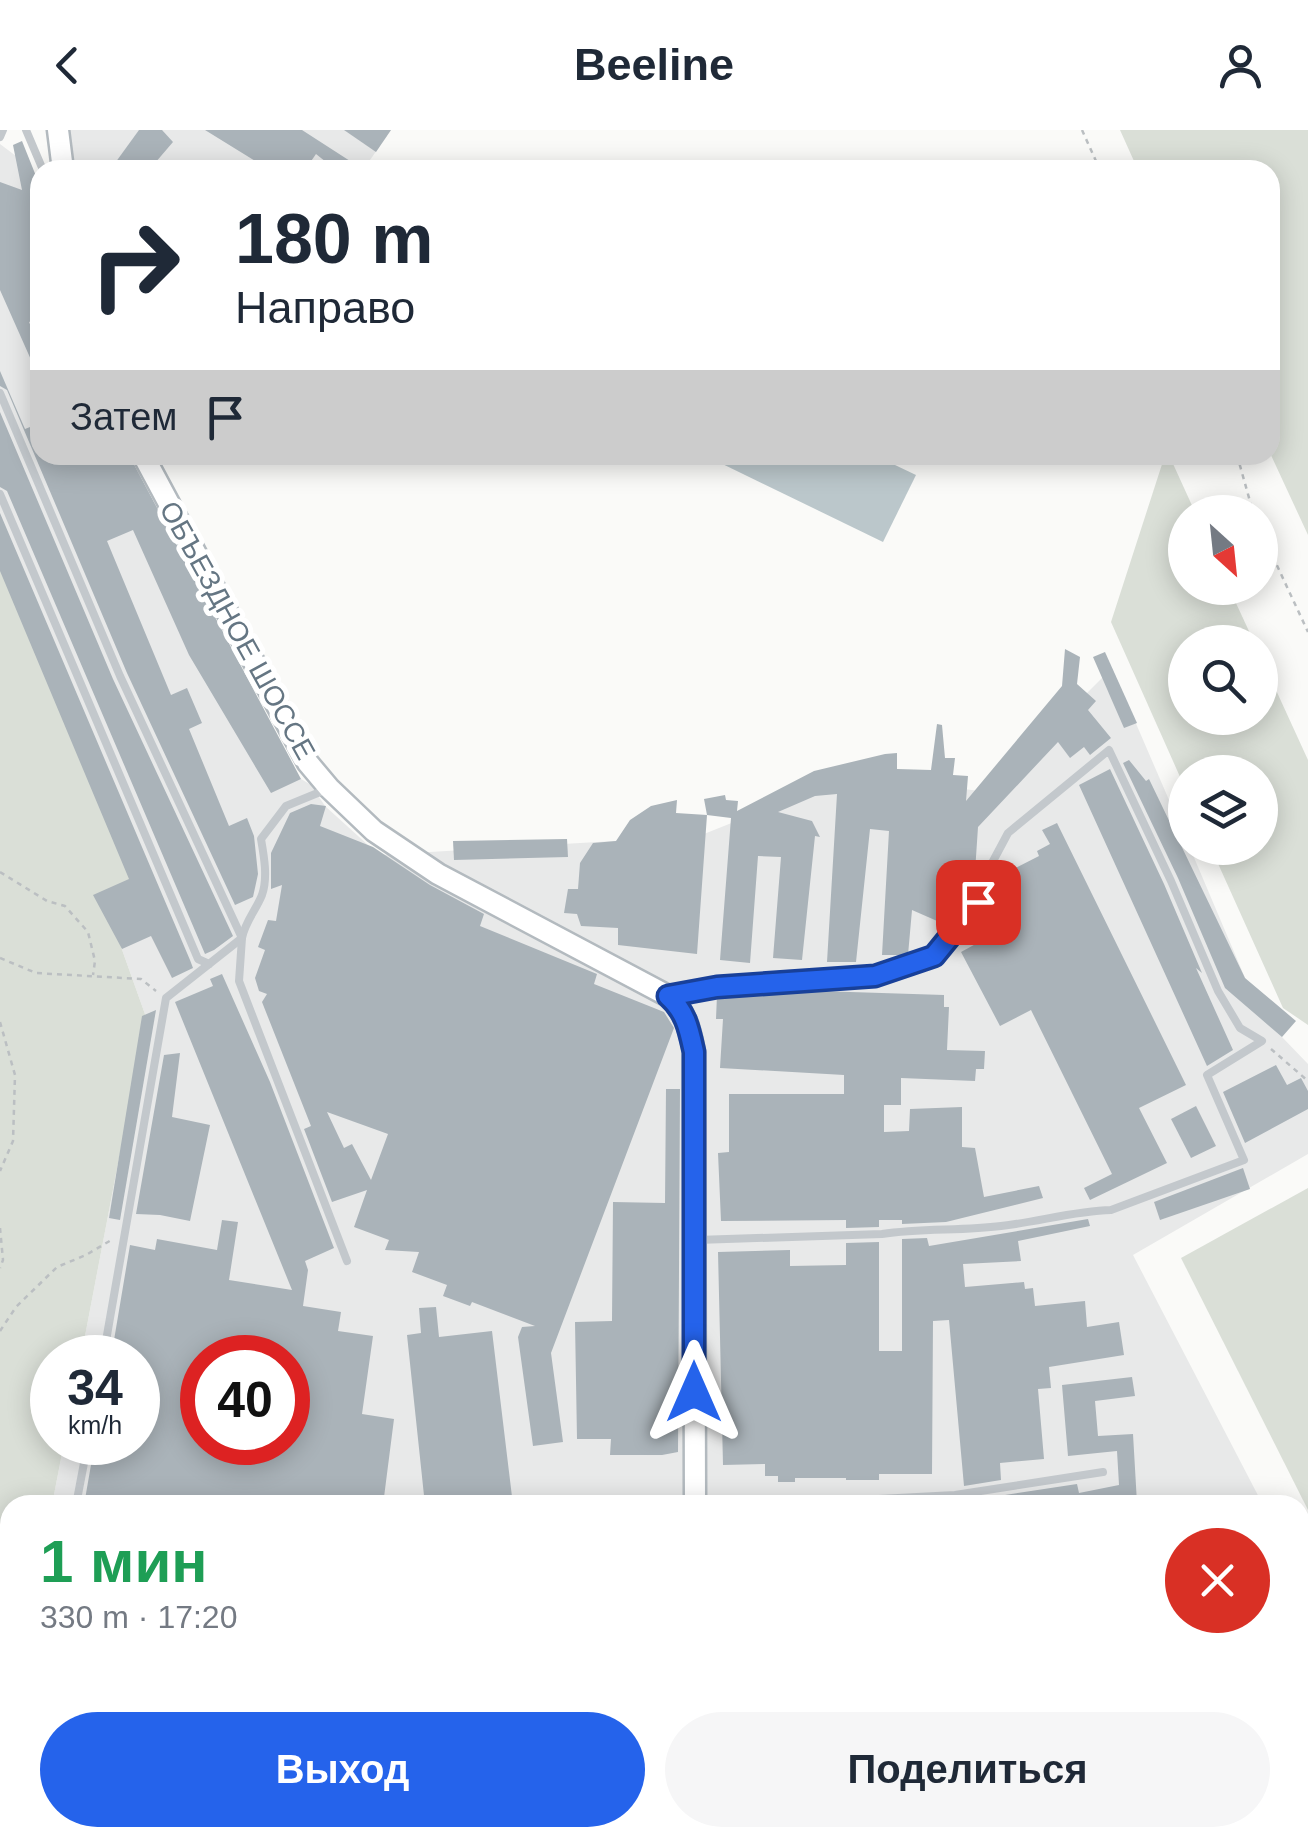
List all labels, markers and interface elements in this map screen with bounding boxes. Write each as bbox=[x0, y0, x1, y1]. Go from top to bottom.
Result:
icon: back bbox=[40, 38, 95, 93]
icon: person bbox=[1213, 38, 1268, 93]
text: Beeline bbox=[574, 39, 734, 90]
icon: right bbox=[70, 200, 200, 330]
text: 180 m bbox=[235, 200, 433, 278]
text: Направо bbox=[235, 282, 415, 333]
icon: arrive bbox=[198, 390, 253, 445]
text: Затем bbox=[70, 396, 178, 438]
north arrow bbox=[1168, 495, 1278, 605]
map controls bbox=[1168, 495, 1278, 865]
street label: ОБЪЕЗДНОЕ ШОССЕ bbox=[154, 496, 322, 765]
button: search bbox=[1168, 625, 1278, 735]
button: layers bbox=[1168, 755, 1278, 865]
pin bbox=[936, 860, 1021, 945]
icon: arrive bbox=[951, 875, 1006, 930]
speed limit sign: 40 bbox=[180, 1335, 310, 1465]
position arrow bbox=[642, 1340, 746, 1444]
text: 34 bbox=[67, 1360, 123, 1416]
text: km/h bbox=[68, 1411, 122, 1439]
text: 1 мин bbox=[40, 1528, 208, 1595]
button: close bbox=[1165, 1528, 1270, 1633]
text: 330 m · 17:20 bbox=[40, 1599, 237, 1635]
button: Выход bbox=[40, 1712, 645, 1827]
button: Поделиться bbox=[665, 1712, 1270, 1827]

